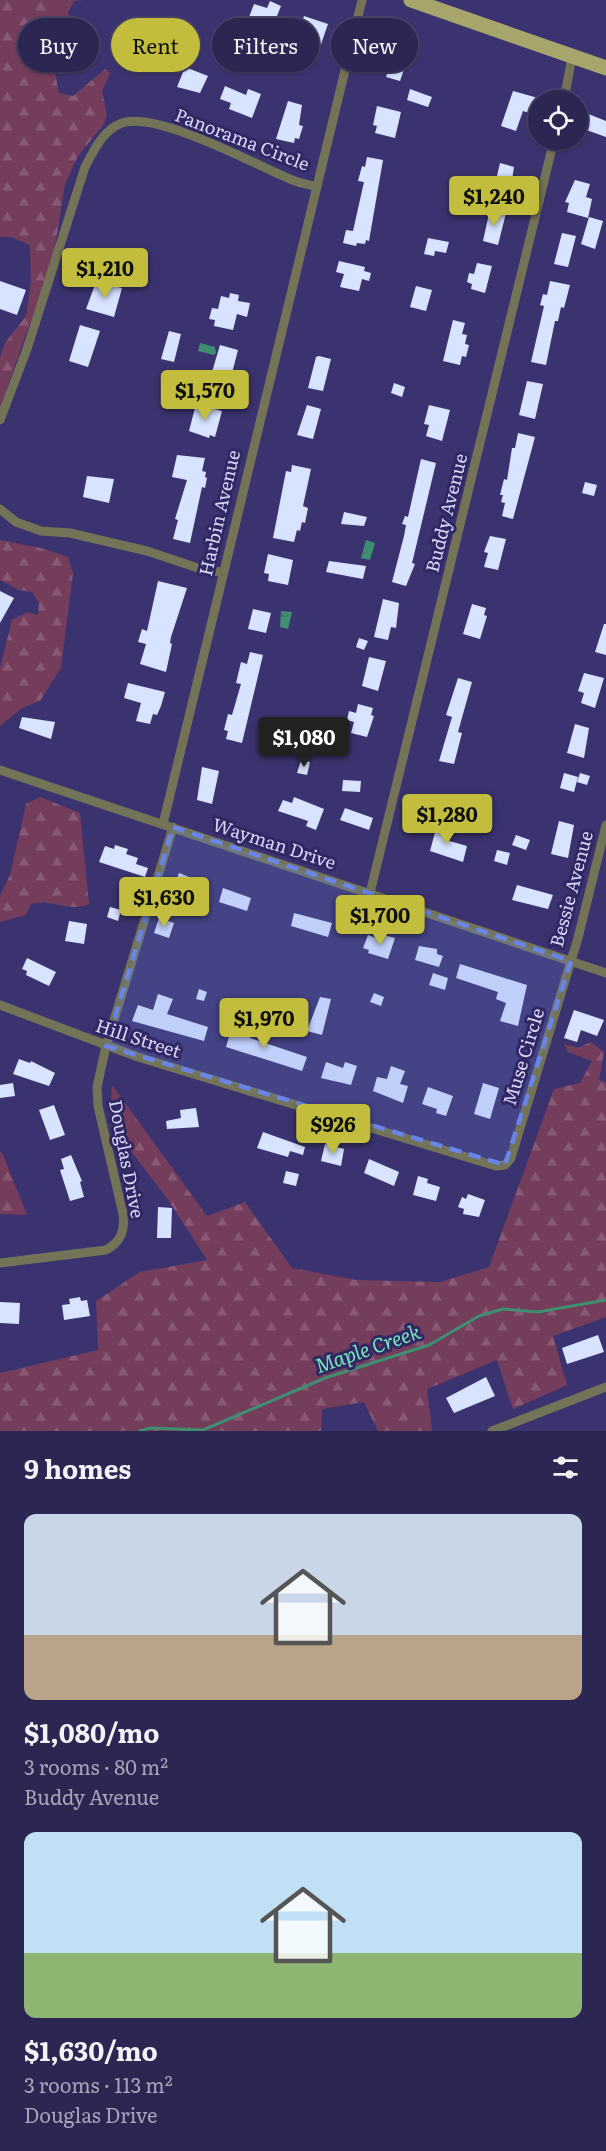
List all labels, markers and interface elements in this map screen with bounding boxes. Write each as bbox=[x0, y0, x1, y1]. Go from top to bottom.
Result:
chip: Buy bbox=[18, 18, 99, 72]
chip: Rent bbox=[111, 18, 200, 72]
chip: Filters bbox=[212, 18, 319, 72]
chip: New bbox=[331, 18, 418, 72]
map controls bbox=[528, 90, 588, 150]
button: locate bbox=[528, 90, 588, 150]
street label: Panorama Circle bbox=[171, 100, 314, 177]
pin: $1,240 bbox=[445, 176, 543, 227]
text: $1,240 bbox=[463, 180, 525, 210]
pin: $1,210 bbox=[56, 248, 154, 299]
text: $1,210 bbox=[76, 252, 134, 282]
pin: $1,570 bbox=[156, 370, 254, 421]
text: $1,570 bbox=[175, 374, 235, 404]
street label: Harbin Avenue bbox=[191, 447, 246, 578]
street label: Buddy Avenue bbox=[418, 450, 473, 575]
pin: $1,080 bbox=[255, 717, 353, 768]
text: $1,080 bbox=[272, 721, 336, 751]
pin: $1,280 bbox=[398, 794, 496, 845]
text: $1,280 bbox=[416, 798, 478, 828]
street label: Wayman Drive bbox=[209, 810, 340, 875]
street label: Bessie Avenue bbox=[542, 827, 599, 950]
pin: $1,630 bbox=[115, 877, 213, 928]
text: $1,630 bbox=[133, 881, 195, 911]
pin: $1,700 bbox=[331, 895, 429, 946]
text: $1,700 bbox=[350, 899, 410, 929]
pin: $1,970 bbox=[215, 998, 313, 1049]
text: $1,970 bbox=[233, 1002, 295, 1032]
street label: Muse Circle bbox=[495, 1005, 550, 1109]
street label: Hill Street bbox=[92, 1011, 185, 1064]
street label: Douglas Drive bbox=[103, 1097, 152, 1220]
pin: $926 bbox=[297, 1104, 369, 1155]
text: $926 bbox=[310, 1108, 356, 1138]
water label: Maple Creek bbox=[311, 1315, 424, 1379]
text: 9 homes bbox=[24, 1448, 131, 1487]
icon: filters bbox=[549, 1451, 582, 1484]
icon: home bbox=[249, 1553, 357, 1661]
text: $1,080/mo bbox=[24, 1712, 160, 1751]
text: 3 rooms · 80 m² bbox=[24, 1751, 168, 1781]
text: Buddy Avenue bbox=[24, 1781, 159, 1811]
icon: home bbox=[249, 1871, 357, 1979]
text: $1,630/mo bbox=[24, 2030, 158, 2069]
text: 3 rooms · 113 m² bbox=[24, 2069, 173, 2099]
text: Douglas Drive bbox=[24, 2099, 157, 2129]

